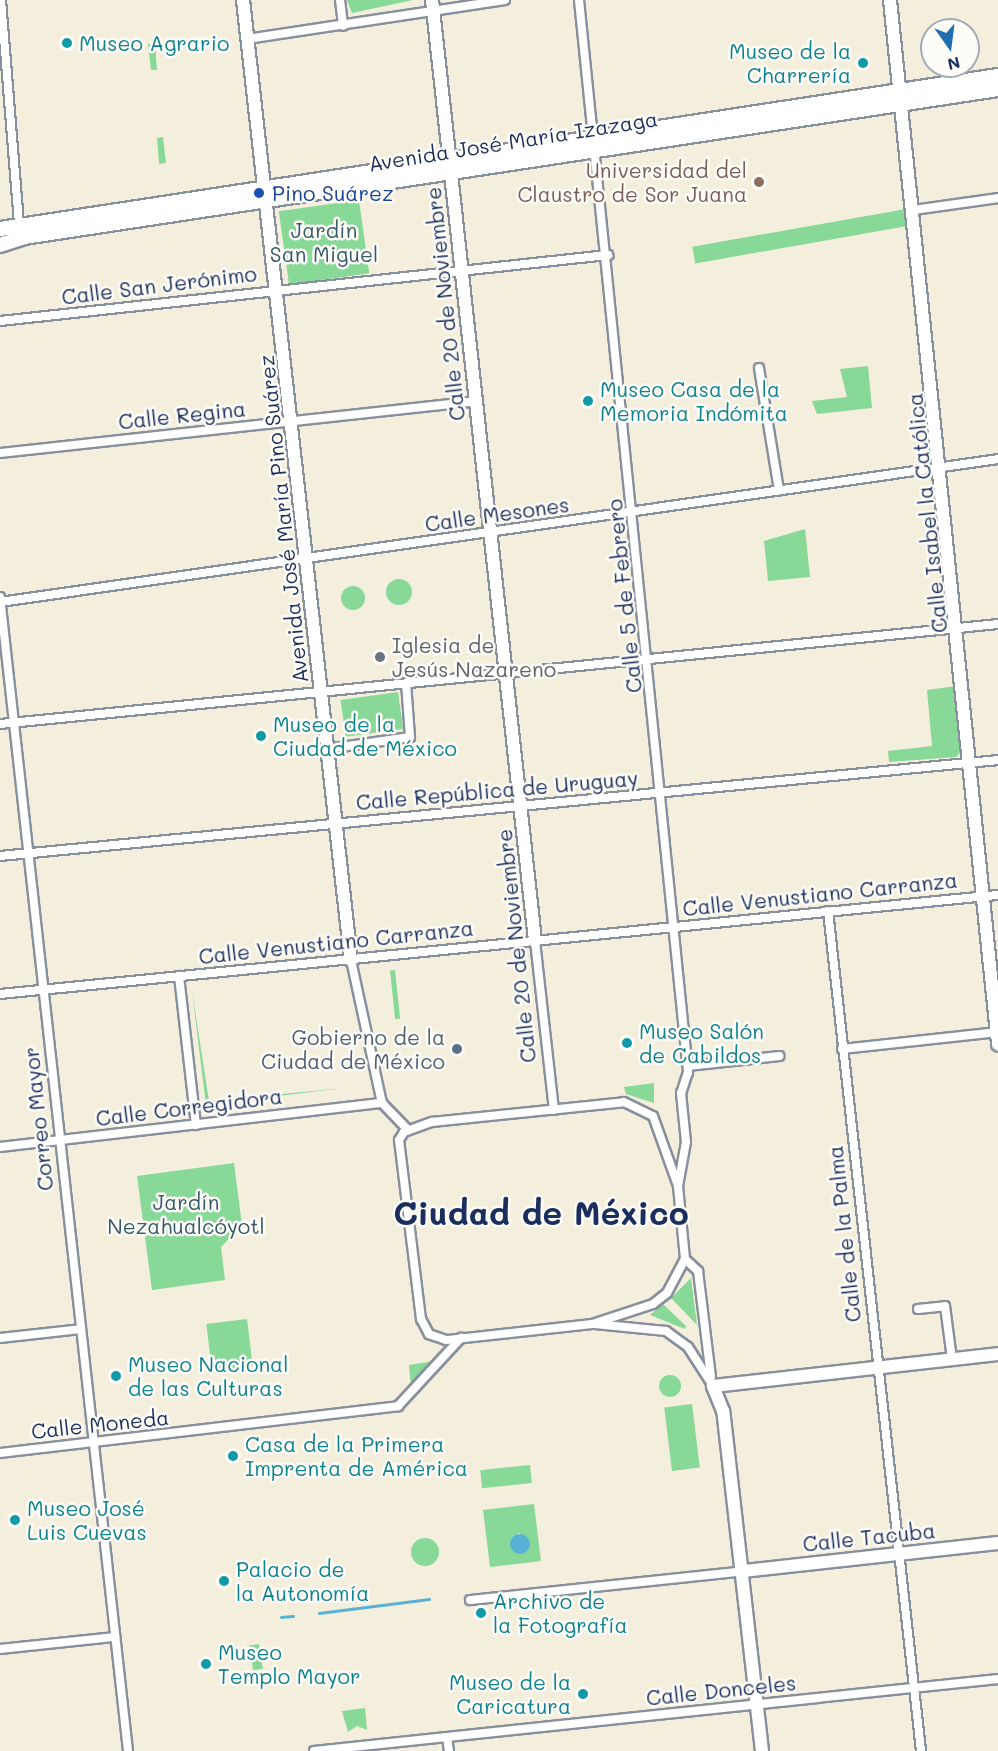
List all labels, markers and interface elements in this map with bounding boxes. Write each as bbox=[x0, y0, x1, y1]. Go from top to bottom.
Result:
north arrow bbox=[920, 18, 980, 78]
place label: Museo Agrario bbox=[79, 30, 229, 56]
marker: Museo Agrario bbox=[60, 36, 74, 50]
place label: Museo de la Charrería bbox=[729, 38, 851, 88]
text: N bbox=[946, 52, 962, 76]
marker: Museo de la Charrería bbox=[856, 56, 870, 70]
street label: Avenida José María Izazaga bbox=[367, 106, 659, 176]
place label: Universidad del Claustro de Sor Juana bbox=[518, 157, 747, 207]
marker: Universidad del Claustro de Sor Juana bbox=[752, 175, 766, 189]
place label: Pino Suárez bbox=[272, 180, 394, 206]
marker: Pino Suárez bbox=[250, 184, 268, 202]
street label: Calle 20 de Noviembre bbox=[420, 186, 470, 422]
park label: Jardín San Miguel bbox=[270, 217, 378, 267]
street label: Calle San Jerónimo bbox=[60, 261, 258, 309]
street label: Avenida José María Pino Suárez bbox=[253, 354, 313, 684]
place label: Museo Casa de la Memoria Indómita bbox=[600, 376, 788, 426]
street label: Calle Isabel la Católica bbox=[902, 392, 952, 634]
marker: Museo Casa de la Memoria Indómita bbox=[581, 394, 595, 408]
street label: Calle Regina bbox=[117, 396, 247, 434]
street label: Calle Mesones bbox=[423, 491, 571, 537]
street label: Calle 5 de Febrero bbox=[601, 498, 647, 694]
place label: Iglesia de Jesús Nazareno bbox=[392, 632, 556, 682]
marker: Iglesia de Jesús Nazareno bbox=[373, 650, 387, 664]
place label: Museo de la Ciudad de México bbox=[273, 711, 457, 761]
marker: Museo de la Ciudad de México bbox=[254, 729, 268, 743]
street label: Calle República de Uruguay bbox=[355, 765, 639, 815]
street label: Calle 20 de Noviembre bbox=[491, 828, 541, 1064]
street label: Calle Venustiano Carranza bbox=[681, 867, 959, 921]
street label: Calle Venustiano Carranza bbox=[197, 915, 475, 969]
place label: Museo Salón de Cabildos bbox=[639, 1018, 764, 1068]
place label: Gobierno de la Ciudad de México bbox=[261, 1024, 445, 1074]
marker: Museo Salón de Cabildos bbox=[620, 1036, 634, 1050]
marker: Gobierno de la Ciudad de México bbox=[450, 1042, 464, 1056]
street label: Correo Mayor bbox=[18, 1046, 58, 1192]
street label: Calle Corregidora bbox=[94, 1083, 284, 1131]
street label: Calle de la Palma bbox=[822, 1144, 866, 1324]
park label: Jardín Nezahualcóyotl bbox=[107, 1189, 265, 1239]
district label: Ciudad de México bbox=[393, 1192, 689, 1232]
place label: Museo Nacional de las Culturas bbox=[128, 1351, 288, 1401]
marker: Museo Nacional de las Culturas bbox=[109, 1369, 123, 1383]
street label: Calle Moneda bbox=[30, 1404, 170, 1444]
place label: Casa de la Primera Imprenta de América bbox=[245, 1431, 468, 1481]
marker: Casa de la Primera Imprenta de América bbox=[226, 1449, 240, 1463]
place label: Museo José Luis Cuevas bbox=[27, 1495, 147, 1545]
marker: Museo José Luis Cuevas bbox=[8, 1513, 22, 1527]
street label: Calle Tacuba bbox=[801, 1517, 937, 1557]
place label: Palacio de la Autonomía bbox=[236, 1556, 369, 1606]
marker: Palacio de la Autonomía bbox=[217, 1574, 231, 1588]
place label: Archivo de la Fotografía bbox=[493, 1588, 628, 1638]
marker: Archivo de la Fotografía bbox=[474, 1606, 488, 1620]
place label: Museo Templo Mayor bbox=[218, 1639, 361, 1689]
marker: Museo Templo Mayor bbox=[199, 1657, 213, 1671]
place label: Museo de la Caricatura bbox=[449, 1669, 571, 1719]
street label: Calle Donceles bbox=[645, 1670, 797, 1710]
marker: Museo de la Caricatura bbox=[576, 1687, 590, 1701]

